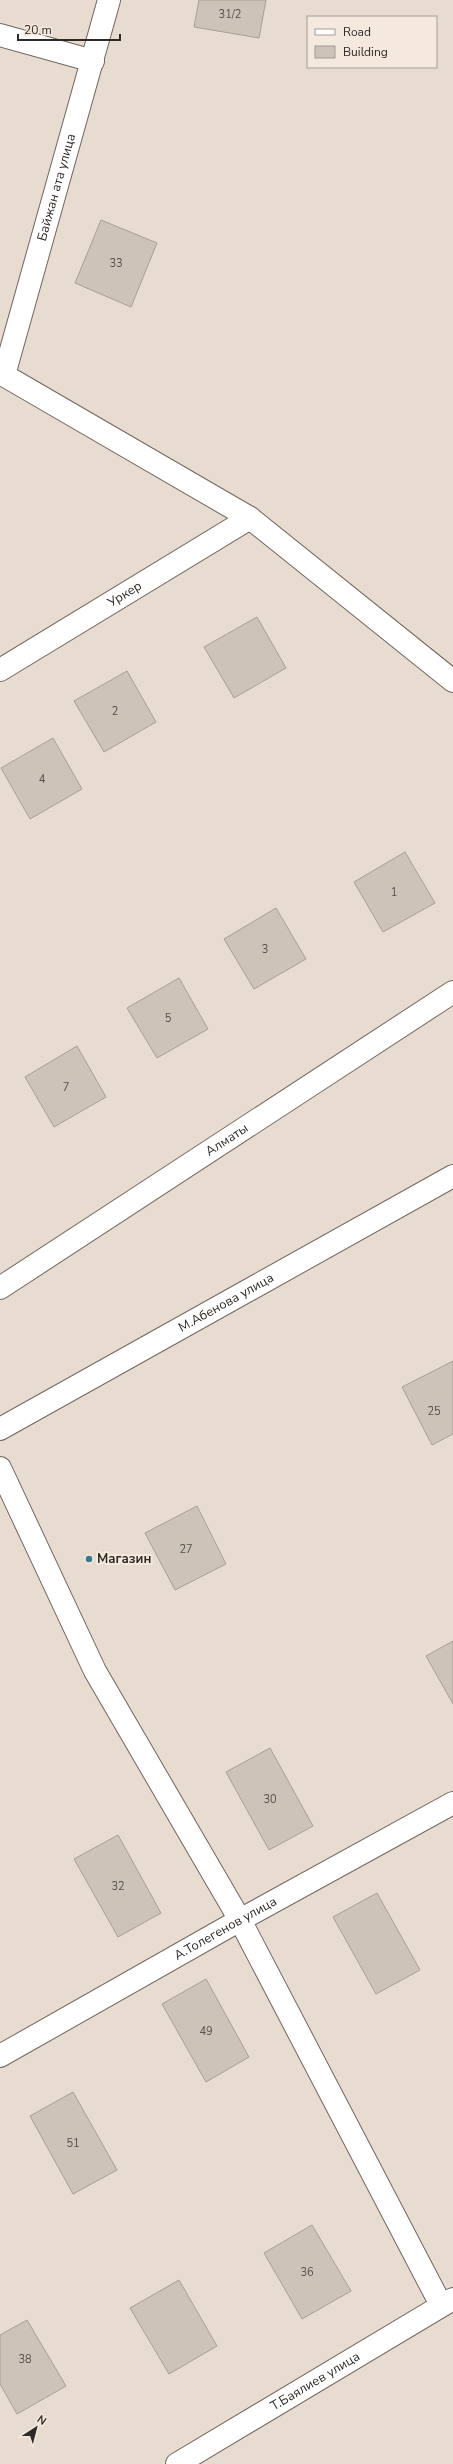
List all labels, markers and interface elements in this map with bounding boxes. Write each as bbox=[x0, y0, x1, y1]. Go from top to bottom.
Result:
house number: 31/2 bbox=[219, 7, 241, 22]
scale bar bbox=[18, 16, 120, 42]
legend bbox=[307, 16, 437, 68]
text: 20 m bbox=[24, 22, 52, 38]
text: Road bbox=[343, 24, 371, 40]
text: Building bbox=[343, 44, 388, 60]
street label: Байжан ата улица bbox=[33, 131, 80, 243]
house number: 33 bbox=[109, 256, 123, 271]
street label: Уркер bbox=[103, 577, 145, 612]
house number: 2 bbox=[112, 704, 118, 719]
house number: 4 bbox=[39, 772, 46, 787]
house number: 1 bbox=[391, 885, 397, 900]
house number: 3 bbox=[262, 942, 268, 957]
house number: 5 bbox=[165, 1011, 172, 1026]
house number: 7 bbox=[63, 1080, 69, 1095]
street label: Алматы bbox=[202, 1119, 252, 1160]
street label: М.Абенова улица bbox=[175, 1269, 277, 1337]
house number: 25 bbox=[427, 1404, 441, 1419]
house number: 27 bbox=[179, 1542, 193, 1557]
place label: Магазин bbox=[97, 1550, 151, 1568]
marker: Магазин bbox=[84, 1554, 94, 1564]
house number: 30 bbox=[263, 1792, 277, 1807]
house number: 32 bbox=[111, 1879, 125, 1894]
street label: А.Толегенов улица bbox=[171, 1893, 280, 1964]
house number: 49 bbox=[199, 2024, 213, 2039]
house number: 51 bbox=[66, 2136, 80, 2151]
house number: 36 bbox=[300, 2265, 314, 2280]
street label: Т.Баялиев улица bbox=[267, 2348, 363, 2415]
house number: 38 bbox=[18, 2352, 32, 2367]
north arrow bbox=[16, 2408, 56, 2448]
text: N bbox=[34, 2412, 49, 2429]

